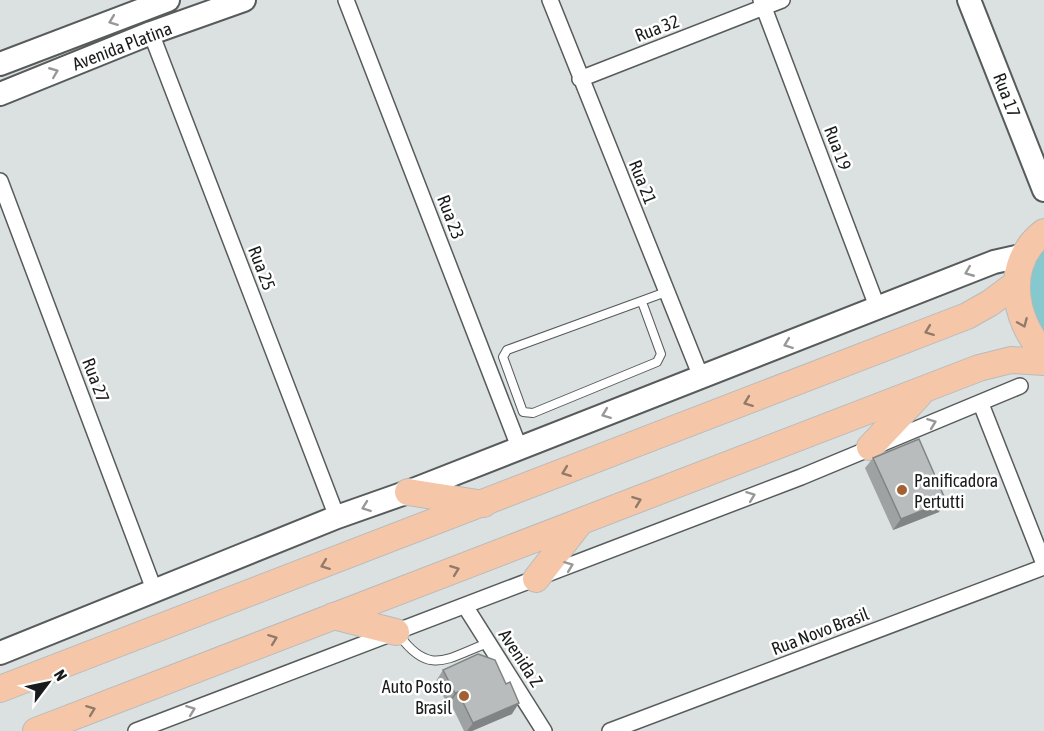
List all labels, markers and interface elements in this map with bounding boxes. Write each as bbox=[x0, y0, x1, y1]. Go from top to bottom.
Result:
street label: Rua 32 bbox=[632, 10, 682, 46]
one-way arrow bbox=[108, 14, 119, 26]
street label: Avenida Platina bbox=[69, 17, 175, 75]
one-way arrow bbox=[49, 67, 59, 80]
street label: Rua 17 bbox=[989, 70, 1025, 120]
street label: Rua 19 bbox=[820, 123, 856, 173]
street label: Rua 21 bbox=[625, 157, 661, 207]
street label: Rua 23 bbox=[433, 192, 469, 242]
street label: Rua 25 bbox=[244, 243, 280, 293]
one-way arrow bbox=[965, 265, 976, 277]
one-way arrow bbox=[1016, 316, 1028, 327]
one-way arrow bbox=[924, 323, 935, 336]
one-way arrow bbox=[783, 336, 794, 349]
street label: Rua 27 bbox=[78, 355, 114, 405]
one-way arrow bbox=[743, 394, 753, 407]
one-way arrow bbox=[601, 407, 612, 419]
one-way arrow bbox=[926, 418, 937, 430]
one-way arrow bbox=[561, 465, 572, 477]
place label: Panificadora Pertutti bbox=[914, 470, 998, 512]
marker: Panificadora Pertutti bbox=[895, 483, 909, 497]
one-way arrow bbox=[745, 491, 756, 503]
one-way arrow bbox=[631, 496, 642, 508]
one-way arrow bbox=[361, 500, 371, 513]
one-way arrow bbox=[320, 558, 331, 570]
one-way arrow bbox=[563, 561, 574, 573]
one-way arrow bbox=[449, 565, 460, 578]
street label: Rua Novo Brasil bbox=[768, 603, 872, 659]
street label: Avenida Z bbox=[495, 625, 547, 691]
one-way arrow bbox=[267, 634, 278, 647]
north arrow bbox=[18, 653, 78, 713]
text: N bbox=[51, 666, 71, 684]
place label: Auto Posto Brasil bbox=[382, 676, 452, 718]
marker: Auto Posto Brasil bbox=[457, 689, 471, 703]
one-way arrow bbox=[85, 705, 96, 717]
one-way arrow bbox=[184, 705, 195, 717]

